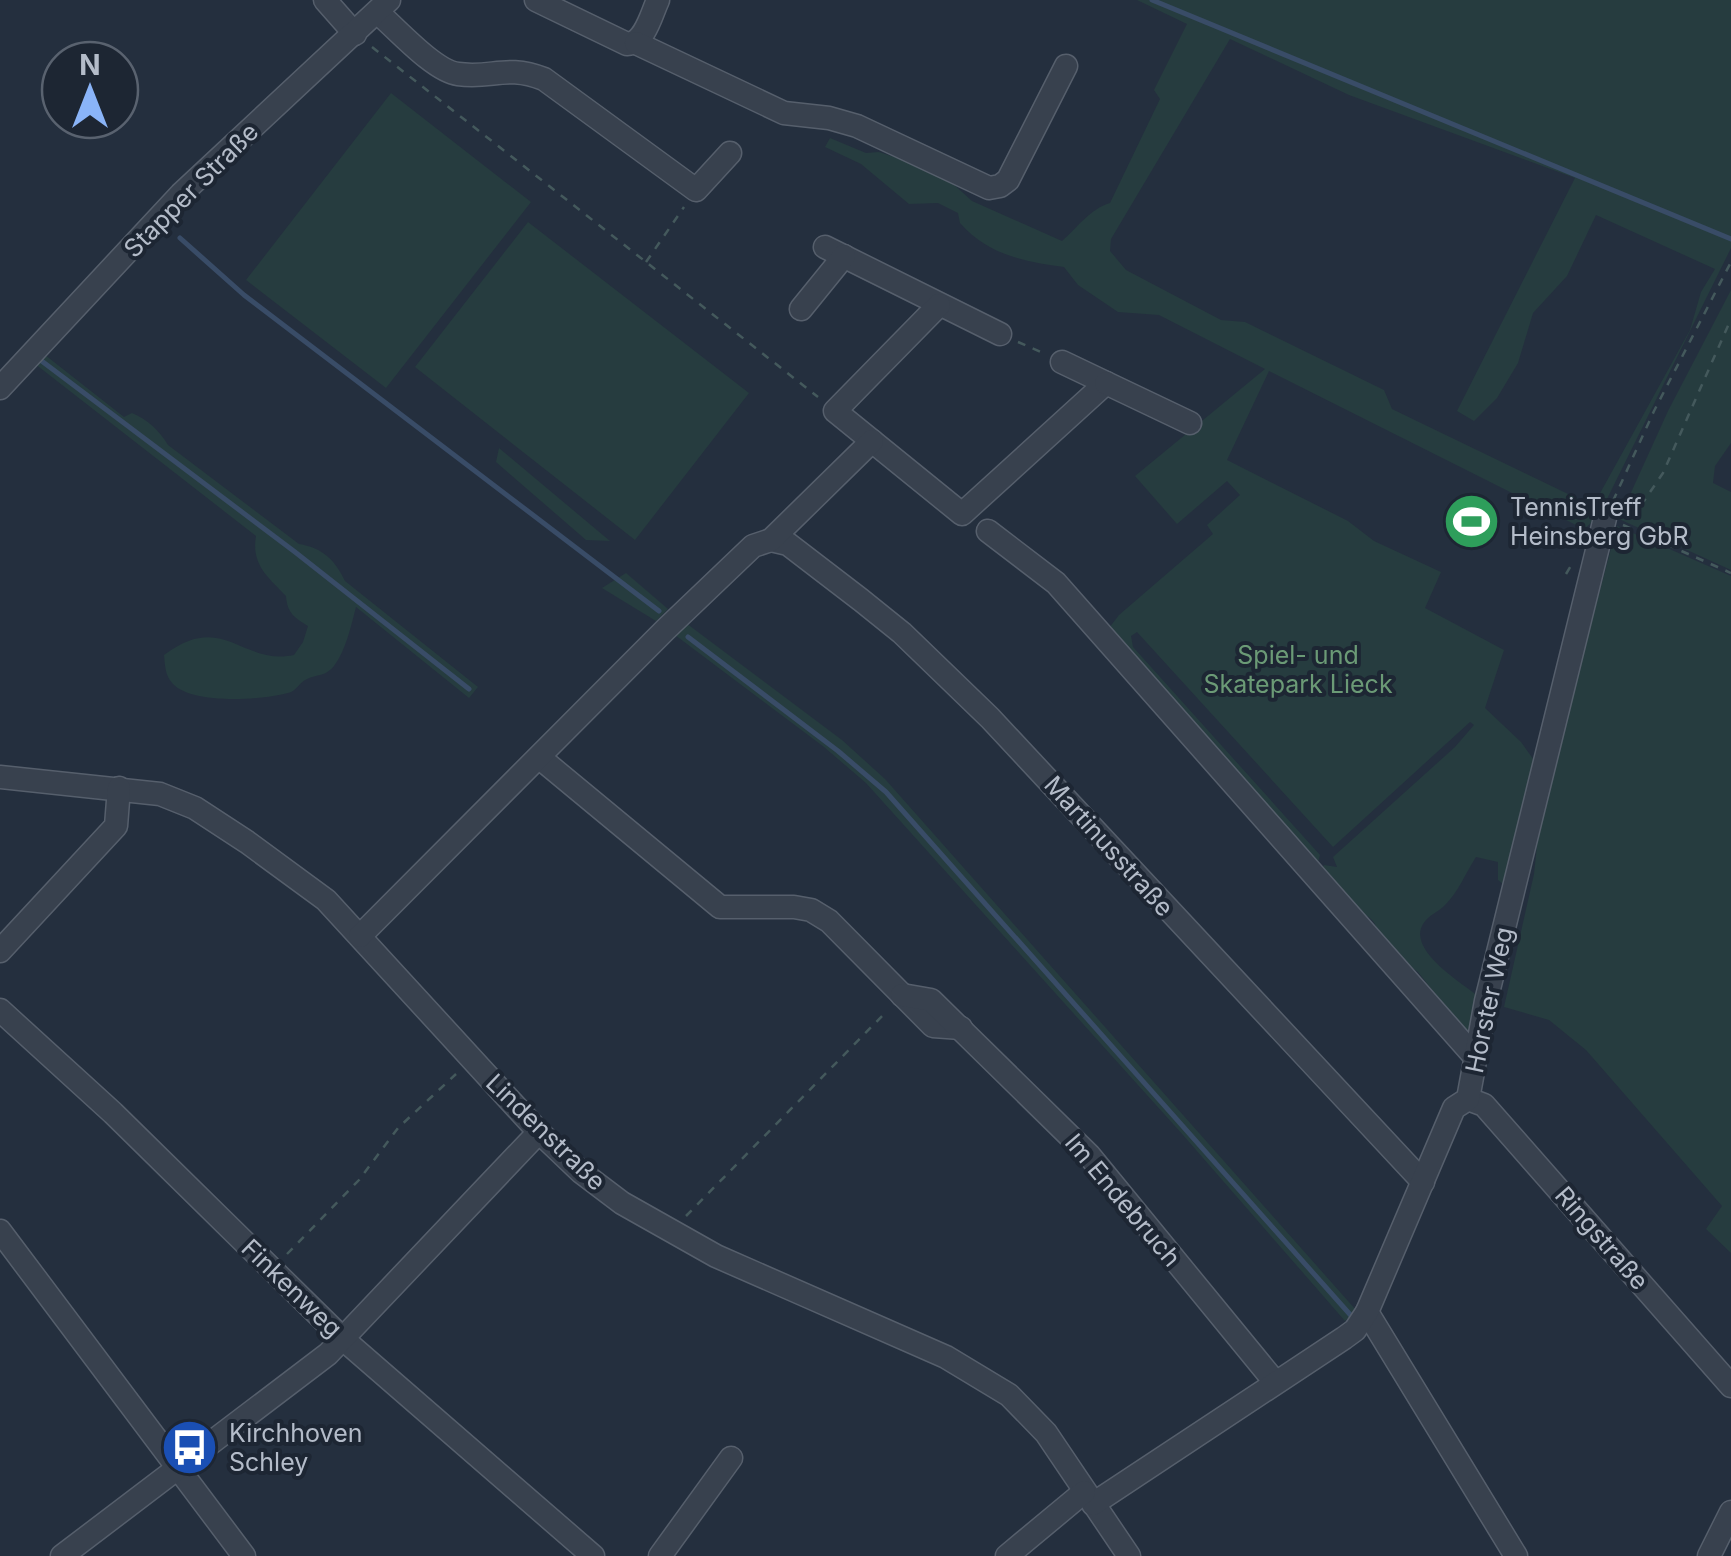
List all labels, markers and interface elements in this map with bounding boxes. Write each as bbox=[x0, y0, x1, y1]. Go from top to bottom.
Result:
north arrow bbox=[40, 40, 140, 140]
text: N bbox=[79, 48, 101, 82]
street label: Stapper Straße bbox=[118, 117, 264, 263]
sports icon: TennisTreff Heinsberg GbR bbox=[1441, 491, 1501, 551]
place label: TennisTreff Heinsberg GbR bbox=[1510, 492, 1688, 551]
park label: Spiel- und Skatepark Lieck bbox=[1203, 640, 1393, 699]
street label: Martinusstraße bbox=[1038, 770, 1180, 922]
street label: Horster Weg bbox=[1459, 924, 1519, 1076]
street label: Lindenstraße bbox=[480, 1068, 612, 1196]
street label: Im Endebruch bbox=[1059, 1128, 1187, 1272]
street label: Ringstraße bbox=[1549, 1180, 1655, 1296]
street label: Finkenweg bbox=[236, 1233, 348, 1343]
bus stop icon: Kirchhoven Schley bbox=[160, 1417, 220, 1477]
place label: Kirchhoven Schley bbox=[229, 1418, 363, 1477]

